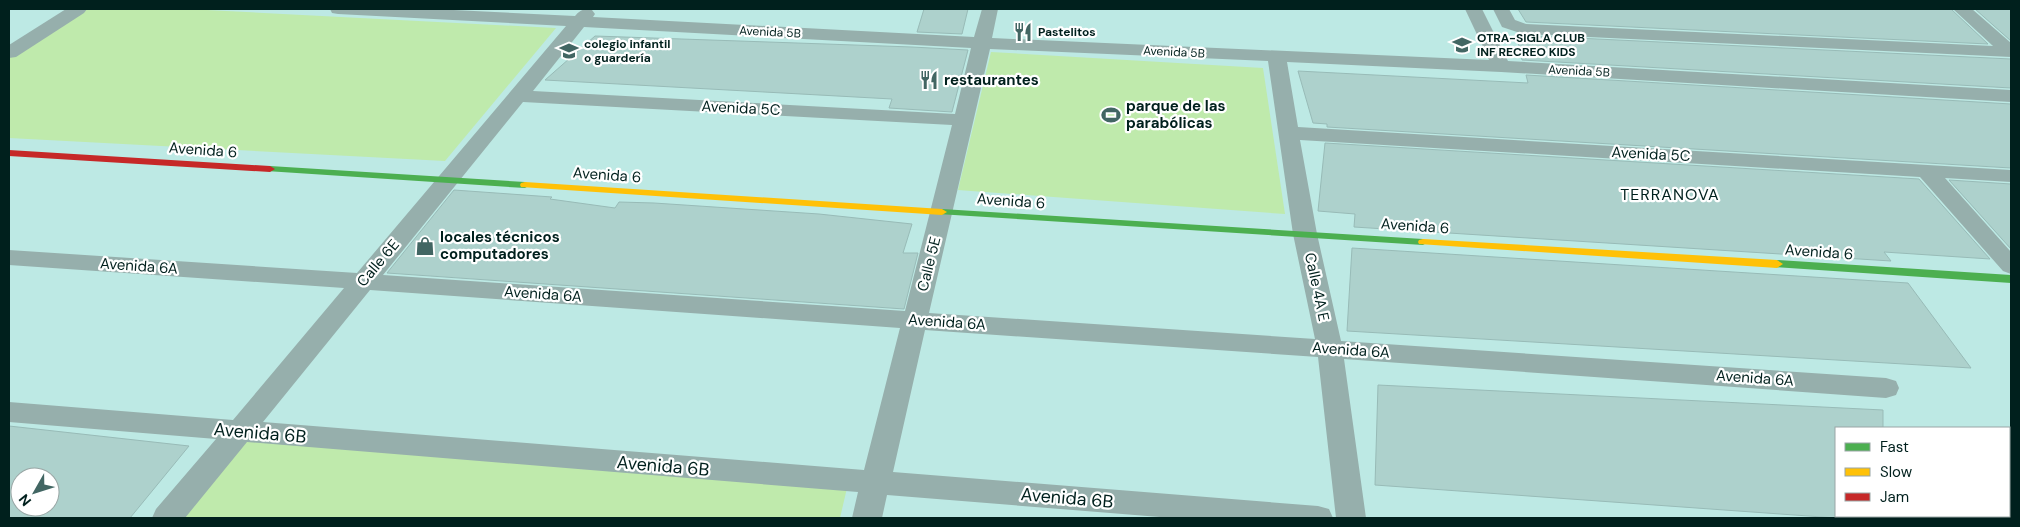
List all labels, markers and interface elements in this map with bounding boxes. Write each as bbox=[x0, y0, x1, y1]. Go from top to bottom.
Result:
restaurant icon: Pastelitos bbox=[1012, 21, 1034, 43]
street label: Avenida 5B bbox=[739, 22, 801, 42]
place label: Pastelitos bbox=[1038, 24, 1096, 40]
place label: OTRA-SIGLA CLUB INF RECREO KIDS bbox=[1477, 30, 1585, 60]
school or university icon: OTRA-SIGLA CLUB INF RECREO KIDS bbox=[1451, 34, 1473, 56]
place label: colegio infantil o guardería bbox=[584, 36, 671, 66]
school or university icon: colegio infantil o guardería bbox=[558, 40, 580, 62]
street label: Avenida 5B bbox=[1143, 42, 1205, 62]
street label: Avenida 5B bbox=[1548, 61, 1610, 81]
restaurant icon: restaurantes bbox=[918, 69, 940, 91]
place label: restaurantes bbox=[944, 70, 1039, 90]
street label: Avenida 5C bbox=[701, 96, 781, 120]
place label: parque de las parabólicas bbox=[1126, 96, 1225, 133]
sports icon: parque de las parabólicas bbox=[1100, 104, 1122, 126]
street label: Avenida 6 bbox=[168, 138, 238, 162]
street label: Avenida 5C bbox=[1611, 142, 1691, 166]
street label: Avenida 6 bbox=[572, 163, 642, 187]
district label: TERRANOVA bbox=[1620, 184, 1720, 205]
street label: Avenida 6 bbox=[976, 189, 1046, 213]
street label: Avenida 6 bbox=[1380, 214, 1450, 238]
place label: locales técnicos computadores bbox=[440, 227, 560, 264]
street label: Calle 6E bbox=[352, 235, 404, 291]
shop icon: locales técnicos computadores bbox=[414, 235, 436, 257]
street label: Calle 5E bbox=[913, 235, 945, 293]
street label: Avenida 6 bbox=[1784, 240, 1854, 264]
street label: Calle 4A E bbox=[1300, 251, 1334, 323]
street label: Avenida 6A bbox=[99, 253, 179, 279]
street label: Avenida 6A bbox=[503, 281, 583, 307]
street label: Avenida 6A bbox=[907, 309, 987, 335]
street label: Avenida 6A bbox=[1311, 337, 1391, 363]
street label: Avenida 6A bbox=[1715, 365, 1795, 391]
street label: Avenida 6B bbox=[213, 417, 307, 449]
legend bbox=[1835, 427, 2010, 517]
text: Fast bbox=[1880, 437, 1909, 457]
street label: Avenida 6B bbox=[616, 450, 710, 482]
text: Slow bbox=[1880, 462, 1913, 482]
north arrow bbox=[10, 467, 60, 517]
street label: Avenida 6B bbox=[1020, 482, 1114, 514]
text: Jam bbox=[1880, 487, 1909, 507]
text: N bbox=[15, 491, 35, 510]

